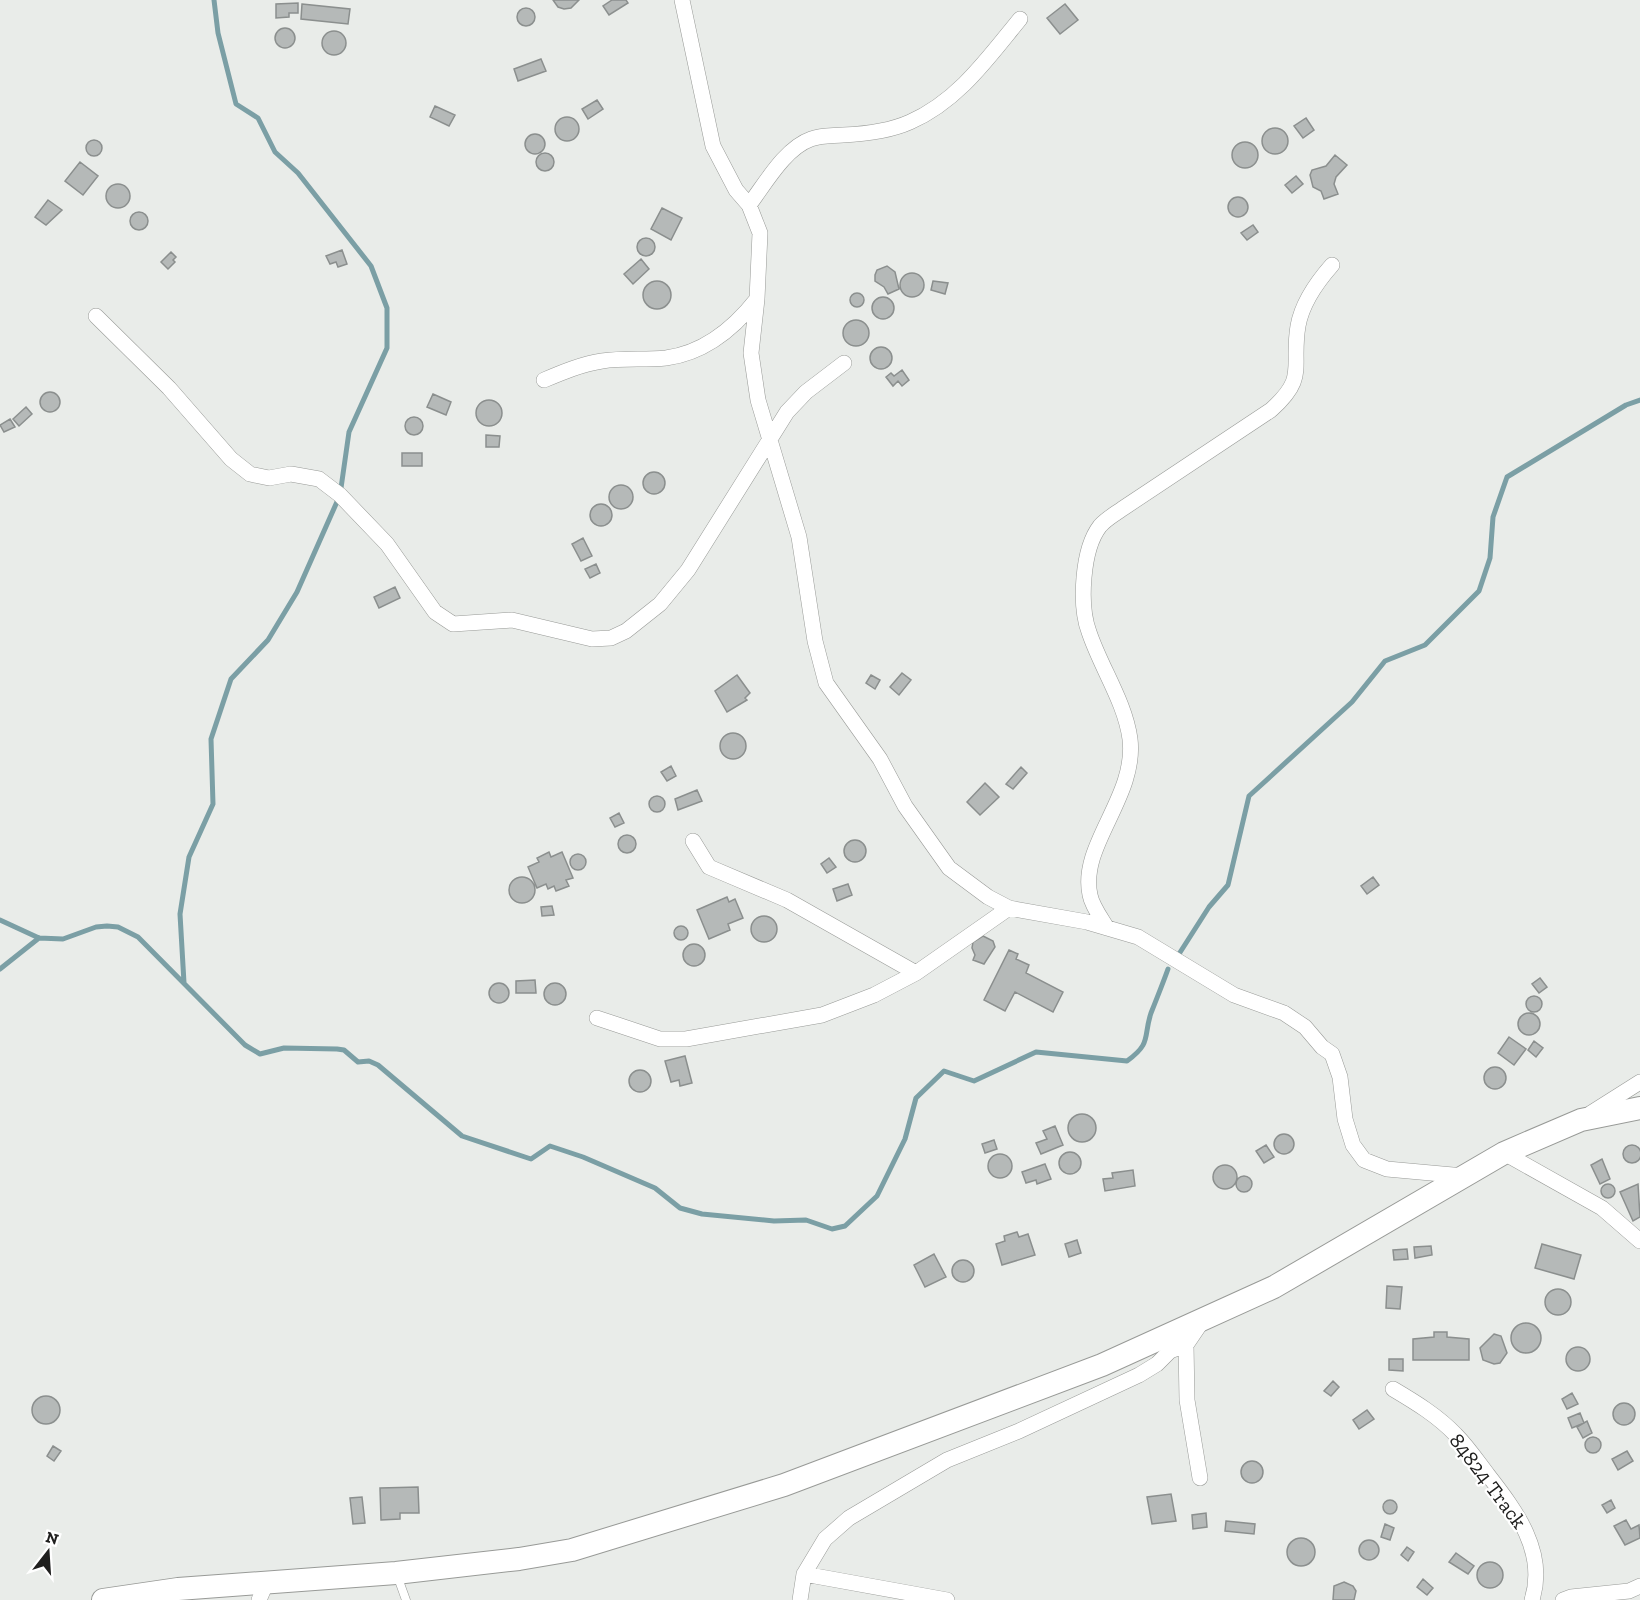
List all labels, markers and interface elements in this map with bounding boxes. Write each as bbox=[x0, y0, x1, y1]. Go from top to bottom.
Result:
street label: 84824 Track bbox=[1444, 1428, 1532, 1533]
north arrow bbox=[18, 1522, 78, 1582]
text: N bbox=[44, 1527, 61, 1549]

